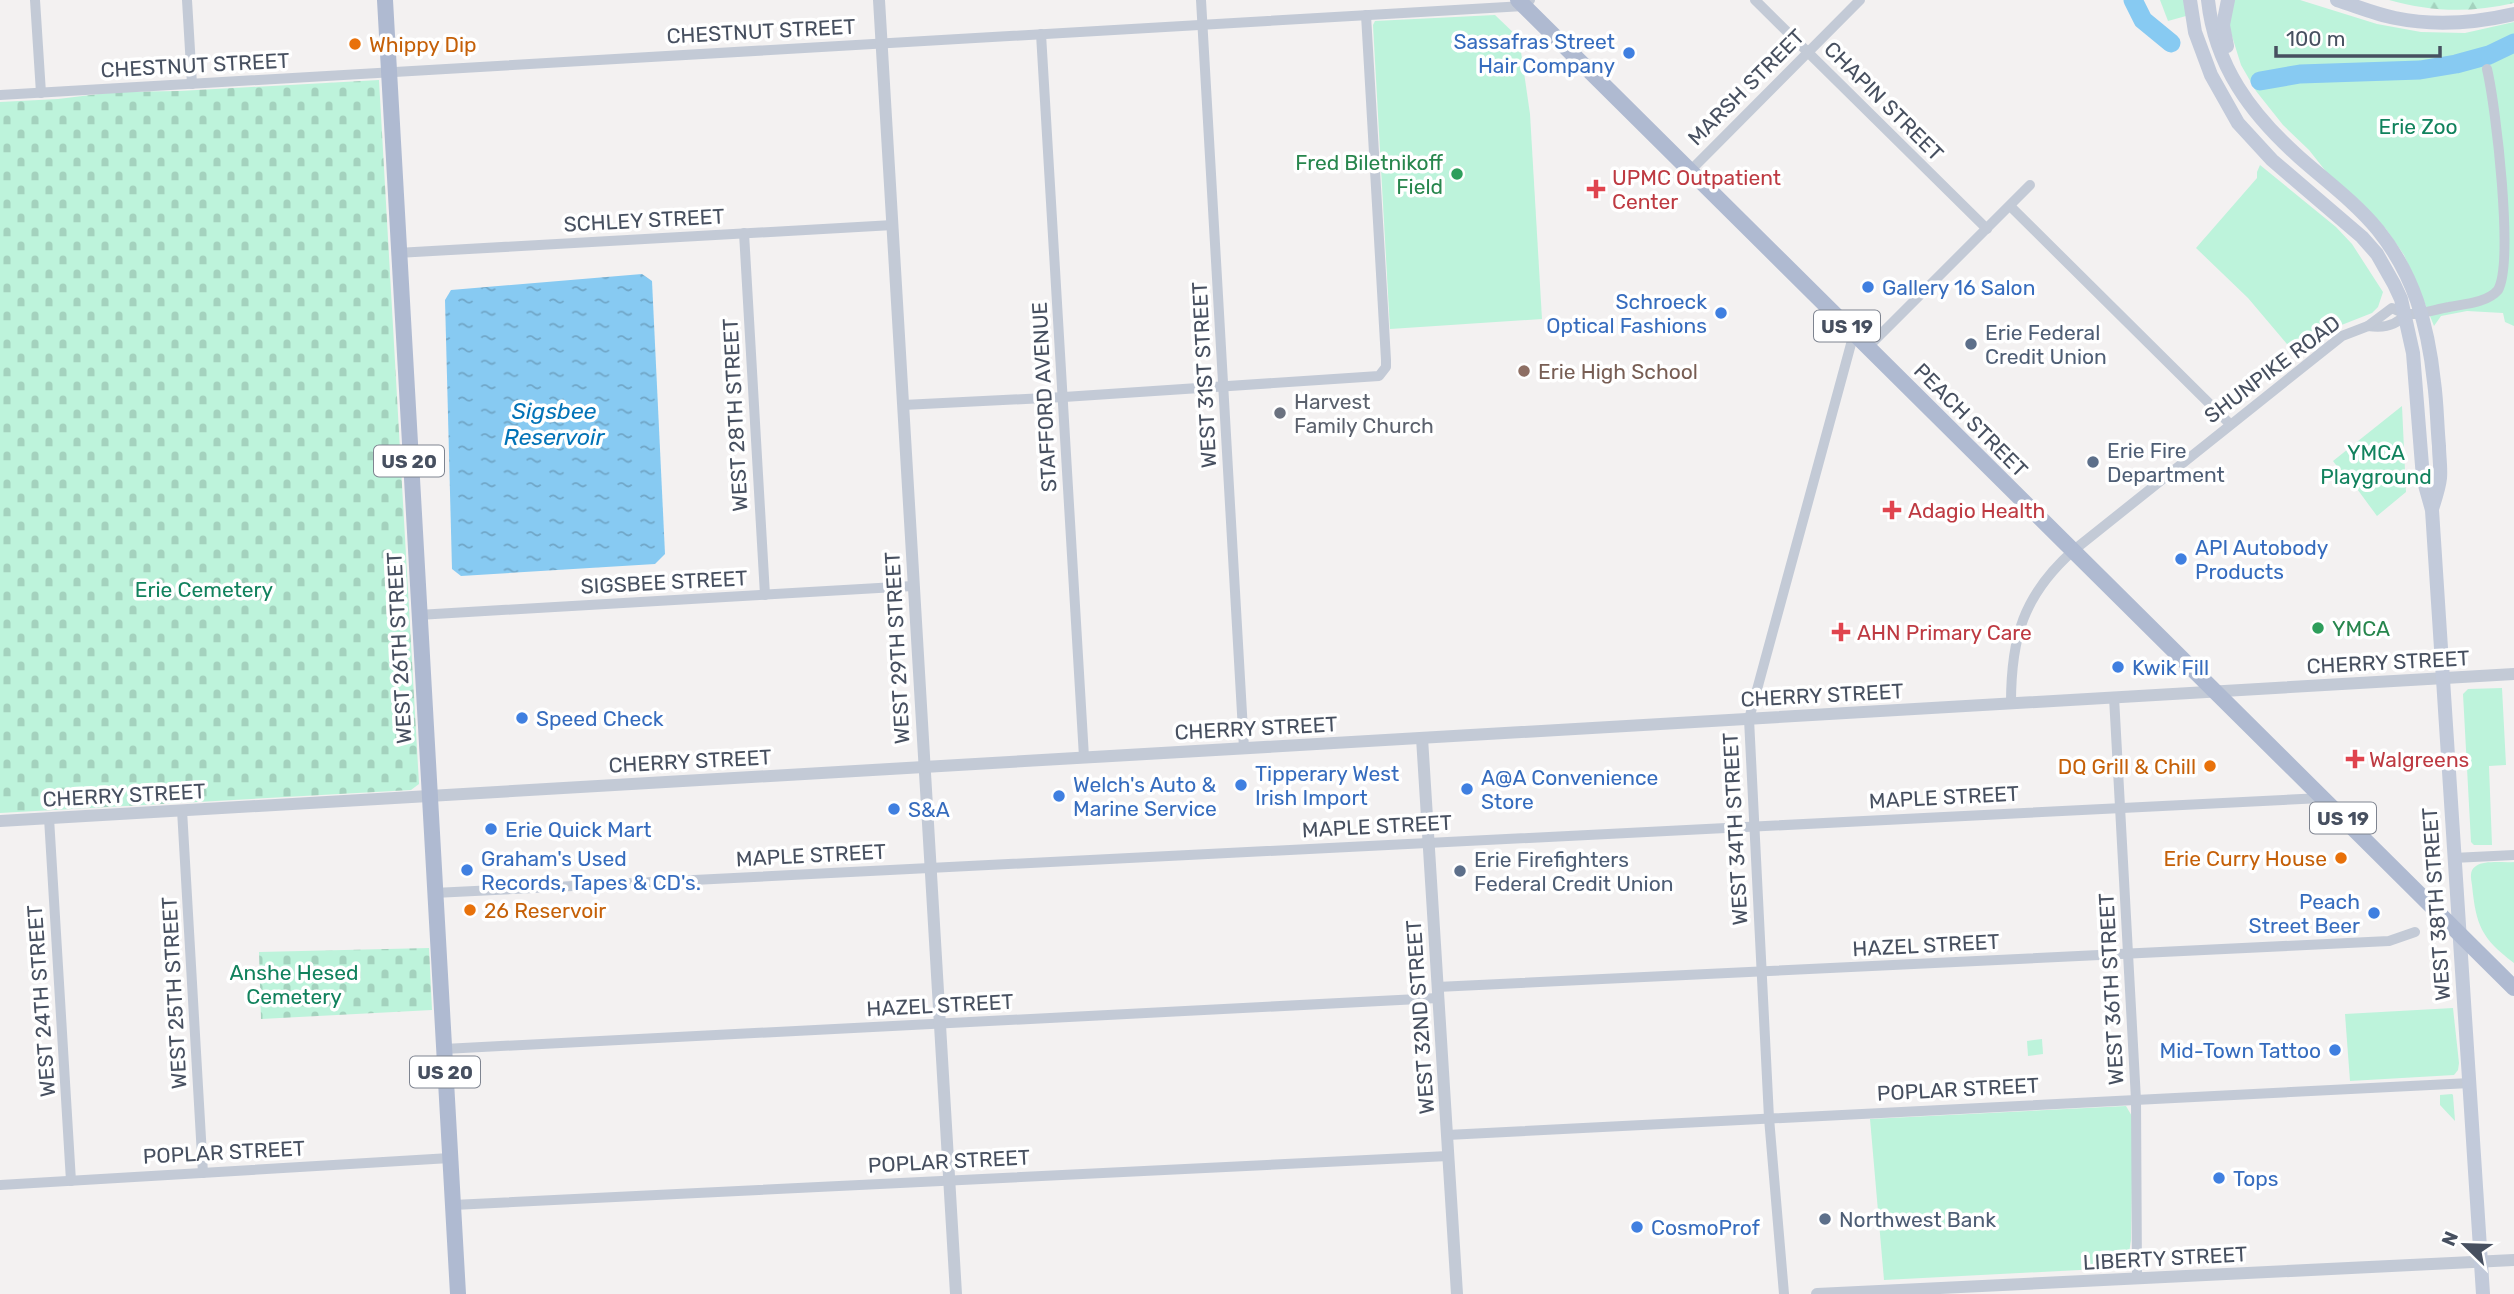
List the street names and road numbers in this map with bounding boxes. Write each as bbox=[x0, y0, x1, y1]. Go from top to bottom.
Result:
street label: CHESTNUT STREET bbox=[666, 14, 856, 48]
street label: MARSH STREET bbox=[1683, 24, 1809, 150]
street label: CHAPIN STREET bbox=[1819, 36, 1949, 166]
street label: CHESTNUT STREET bbox=[100, 48, 290, 82]
street label: SCHLEY STREET bbox=[563, 203, 725, 237]
street label: WEST 31ST STREET bbox=[1187, 281, 1221, 469]
street label: STAFFORD AVENUE bbox=[1027, 301, 1061, 493]
road number: US 19 bbox=[1814, 310, 1880, 342]
street label: SHUNPIKE ROAD bbox=[2199, 310, 2345, 428]
street label: WEST 28TH STREET bbox=[717, 318, 753, 512]
street label: PEACH STREET bbox=[1909, 358, 2033, 482]
road number: US 20 bbox=[374, 446, 444, 476]
street label: WEST 26TH STREET bbox=[381, 551, 417, 745]
street label: WEST 29TH STREET bbox=[879, 551, 915, 745]
street label: SIGSBEE STREET bbox=[580, 565, 748, 599]
street label: CHERRY STREET bbox=[2306, 645, 2470, 679]
street label: CHERRY STREET bbox=[1740, 678, 1904, 712]
street label: CHERRY STREET bbox=[1174, 711, 1338, 745]
street label: WEST 34TH STREET bbox=[1717, 732, 1753, 926]
street label: CHERRY STREET bbox=[608, 744, 772, 778]
street label: CHERRY STREET bbox=[42, 778, 206, 812]
street label: MAPLE STREET bbox=[1868, 781, 2020, 813]
road number: US 19 bbox=[2310, 803, 2376, 834]
street label: WEST 38TH STREET bbox=[2417, 806, 2455, 1002]
street label: MAPLE STREET bbox=[1301, 810, 1453, 842]
street label: MAPLE STREET bbox=[735, 839, 887, 871]
street label: WEST 36TH STREET bbox=[2093, 892, 2129, 1086]
street label: WEST 25TH STREET bbox=[156, 896, 192, 1090]
street label: WEST 24TH STREET bbox=[22, 904, 60, 1098]
street label: WEST 32ND STREET bbox=[1401, 919, 1439, 1115]
street label: HAZEL STREET bbox=[1852, 929, 2000, 961]
street label: HAZEL STREET bbox=[866, 989, 1014, 1021]
road number: US 20 bbox=[410, 1056, 480, 1088]
street label: POPLAR STREET bbox=[1876, 1072, 2040, 1106]
street label: POPLAR STREET bbox=[142, 1135, 306, 1169]
street label: POPLAR STREET bbox=[867, 1144, 1031, 1178]
street label: LIBERTY STREET bbox=[2082, 1241, 2248, 1275]

